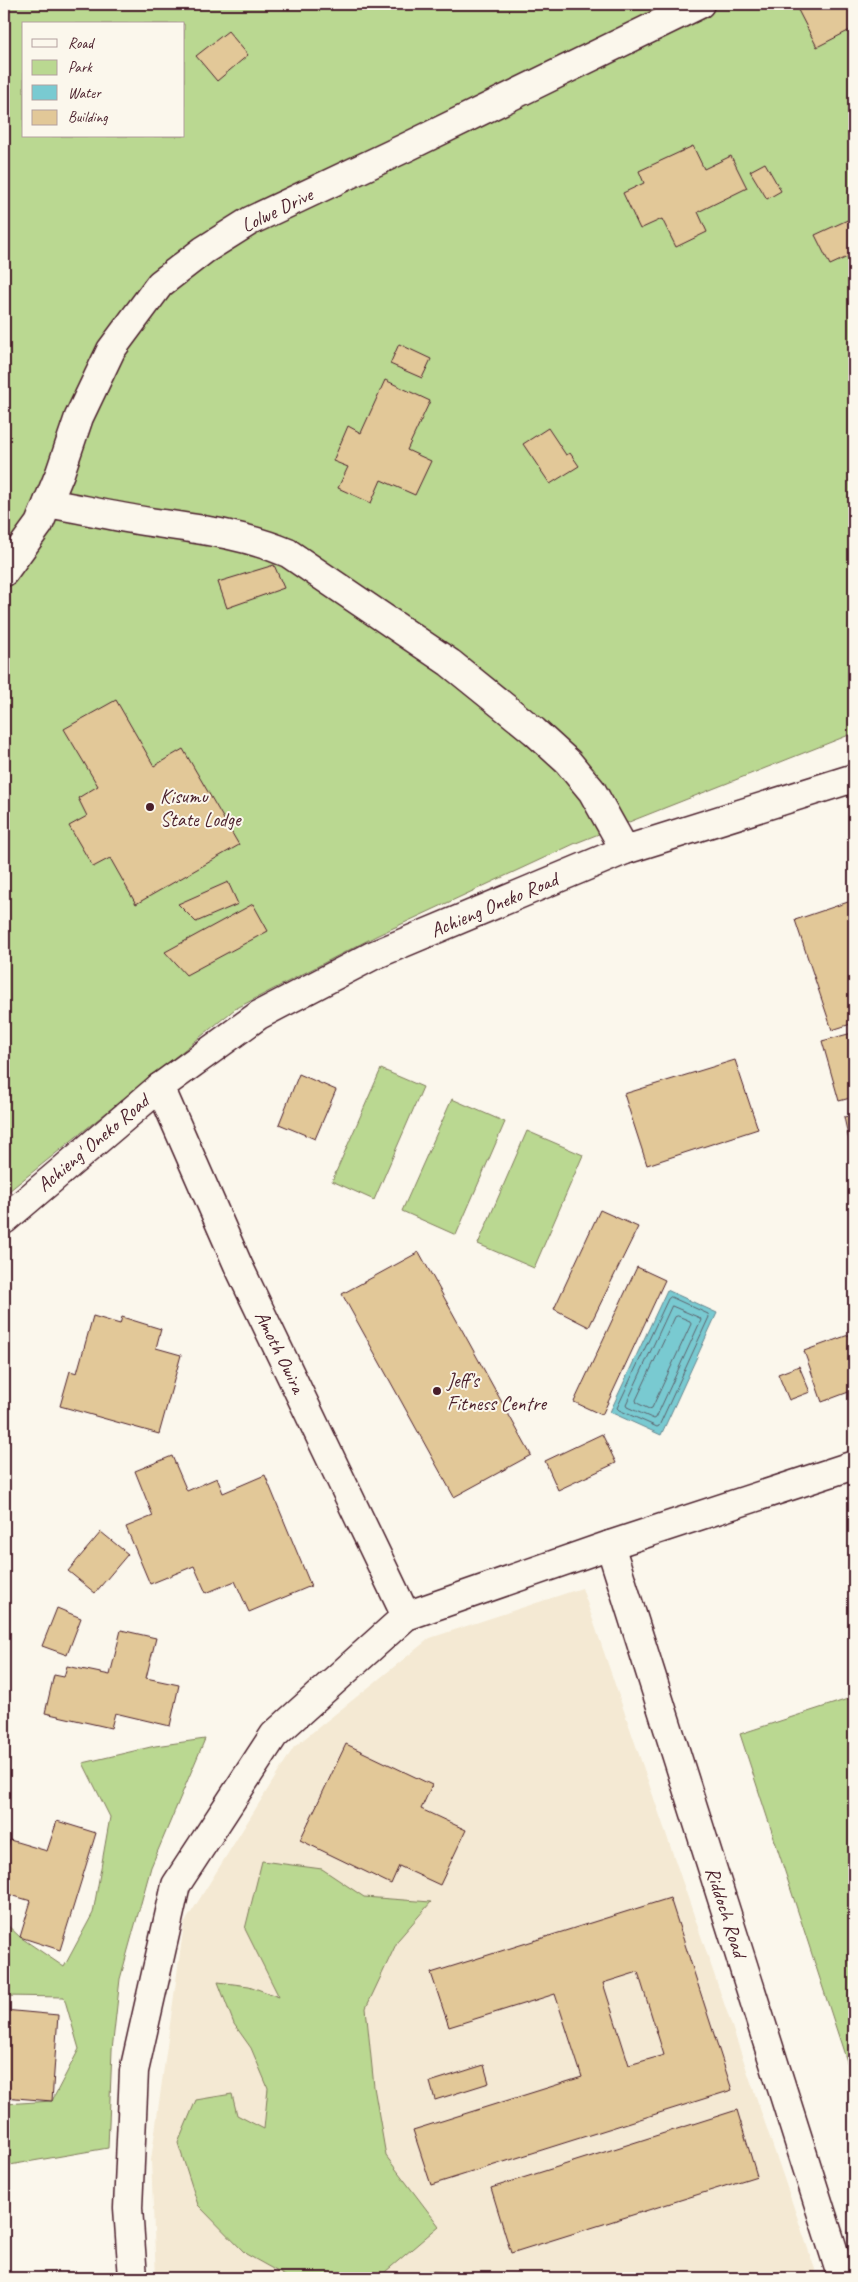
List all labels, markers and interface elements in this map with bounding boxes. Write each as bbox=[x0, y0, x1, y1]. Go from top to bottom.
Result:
legend bbox=[22, 22, 185, 138]
text: Road bbox=[68, 34, 95, 53]
text: Park bbox=[68, 58, 93, 77]
text: Water bbox=[68, 84, 102, 103]
text: Building bbox=[68, 108, 108, 127]
street label: Lolwe Drive bbox=[237, 181, 318, 238]
place label: Kisumu State Lodge bbox=[160, 784, 242, 832]
marker: Kisumu State Lodge bbox=[144, 801, 156, 813]
street label: Achieng Oneko Road bbox=[427, 866, 564, 943]
street label: Achieng' Oneko Road bbox=[32, 1087, 157, 1197]
street label: Amoth Owira bbox=[249, 1307, 311, 1399]
place label: Jeff's Fitness Centre bbox=[446, 1368, 547, 1416]
marker: Jeff's Fitness Centre bbox=[431, 1385, 443, 1397]
street label: Riddoch Road bbox=[700, 1864, 753, 1963]

